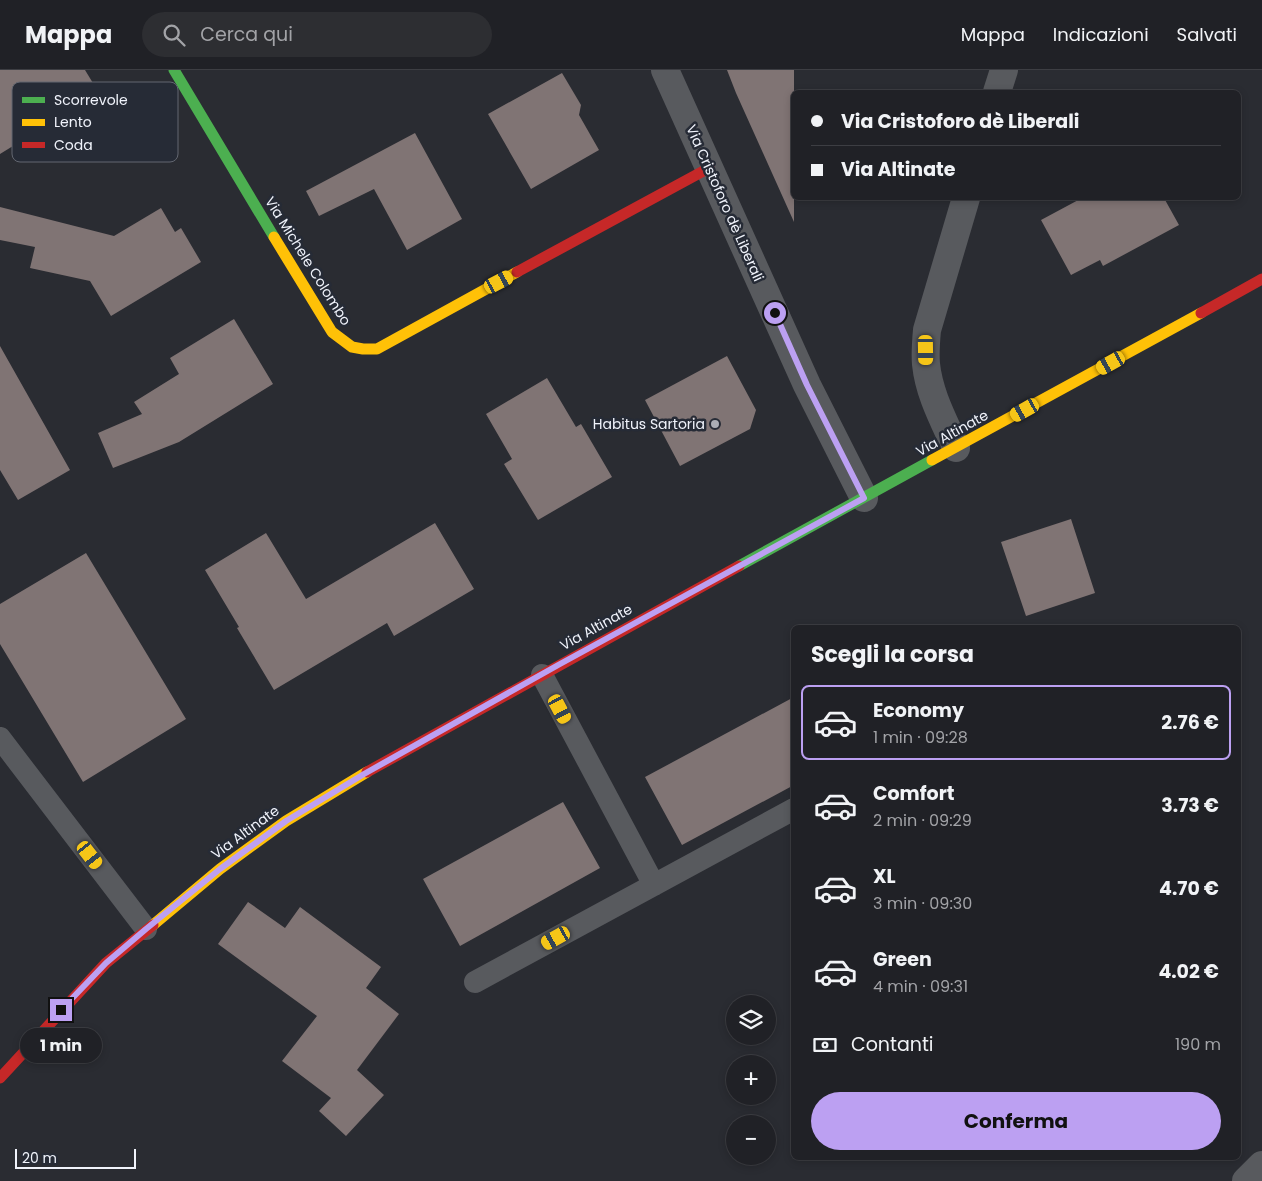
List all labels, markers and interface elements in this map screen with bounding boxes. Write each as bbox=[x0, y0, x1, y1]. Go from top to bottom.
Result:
search box bbox=[142, 12, 492, 57]
text: Mappa bbox=[25, 18, 112, 51]
icon: search bbox=[160, 21, 188, 49]
text: Cerca qui bbox=[200, 21, 293, 48]
text: Mappa bbox=[961, 22, 1025, 47]
text: Indicazioni bbox=[1053, 22, 1149, 47]
text: Salvati bbox=[1177, 22, 1237, 47]
legend bbox=[12, 82, 178, 162]
text: Scorrevole bbox=[54, 90, 128, 110]
text: Via Cristoforo dè Liberali bbox=[841, 108, 1079, 135]
text: Lento bbox=[54, 112, 92, 132]
street label: Via Cristoforo dè Liberali bbox=[681, 121, 769, 285]
text: Coda bbox=[54, 135, 93, 155]
text: Via Altinate bbox=[841, 156, 955, 183]
street label: Via Michele Colombo bbox=[260, 193, 356, 329]
car bbox=[482, 268, 515, 296]
route start bbox=[764, 302, 786, 324]
car bbox=[918, 335, 933, 365]
car bbox=[1094, 349, 1127, 377]
car bbox=[1008, 396, 1041, 424]
street label: Via Altinate bbox=[912, 405, 992, 461]
place label: Habitus Sartoria bbox=[593, 414, 705, 434]
marker: Habitus Sartoria bbox=[709, 418, 721, 430]
street label: Via Altinate bbox=[556, 599, 636, 655]
text: Scegli la corsa bbox=[811, 639, 974, 670]
car bbox=[546, 692, 573, 726]
text: Economy bbox=[873, 697, 964, 724]
icon: car bbox=[813, 700, 858, 745]
text: 2.76 € bbox=[1161, 709, 1219, 736]
text: 1 min · 09:28 bbox=[873, 726, 968, 749]
text: Comfort bbox=[873, 780, 955, 807]
icon: car bbox=[813, 783, 858, 828]
text: 3.73 € bbox=[1161, 792, 1219, 819]
street label: Via Altinate bbox=[207, 800, 283, 864]
text: 2 min · 09:29 bbox=[873, 809, 972, 832]
car bbox=[74, 839, 105, 871]
text: XL bbox=[873, 863, 896, 890]
icon: car bbox=[813, 866, 858, 911]
text: 4.70 € bbox=[1159, 875, 1219, 902]
text: 3 min · 09:30 bbox=[873, 892, 972, 915]
car bbox=[539, 924, 572, 952]
text: Green bbox=[873, 946, 932, 973]
icon: car bbox=[813, 949, 858, 994]
text: 4.02 € bbox=[1158, 958, 1219, 985]
text: 4 min · 09:31 bbox=[873, 975, 968, 998]
map controls bbox=[726, 995, 776, 1165]
button: layers bbox=[726, 995, 776, 1045]
route end bbox=[50, 999, 72, 1021]
callout: 1 min bbox=[20, 1028, 102, 1062]
icon: cash bbox=[811, 1031, 839, 1059]
text: Contanti bbox=[851, 1031, 934, 1058]
text: 190 m bbox=[1175, 1033, 1221, 1056]
text: 1 min bbox=[40, 1034, 82, 1057]
button: + bbox=[726, 1055, 776, 1105]
button: Conferma bbox=[811, 1092, 1221, 1150]
button: − bbox=[726, 1115, 776, 1165]
scale bar bbox=[15, 1146, 136, 1169]
text: 20 m bbox=[22, 1148, 57, 1168]

